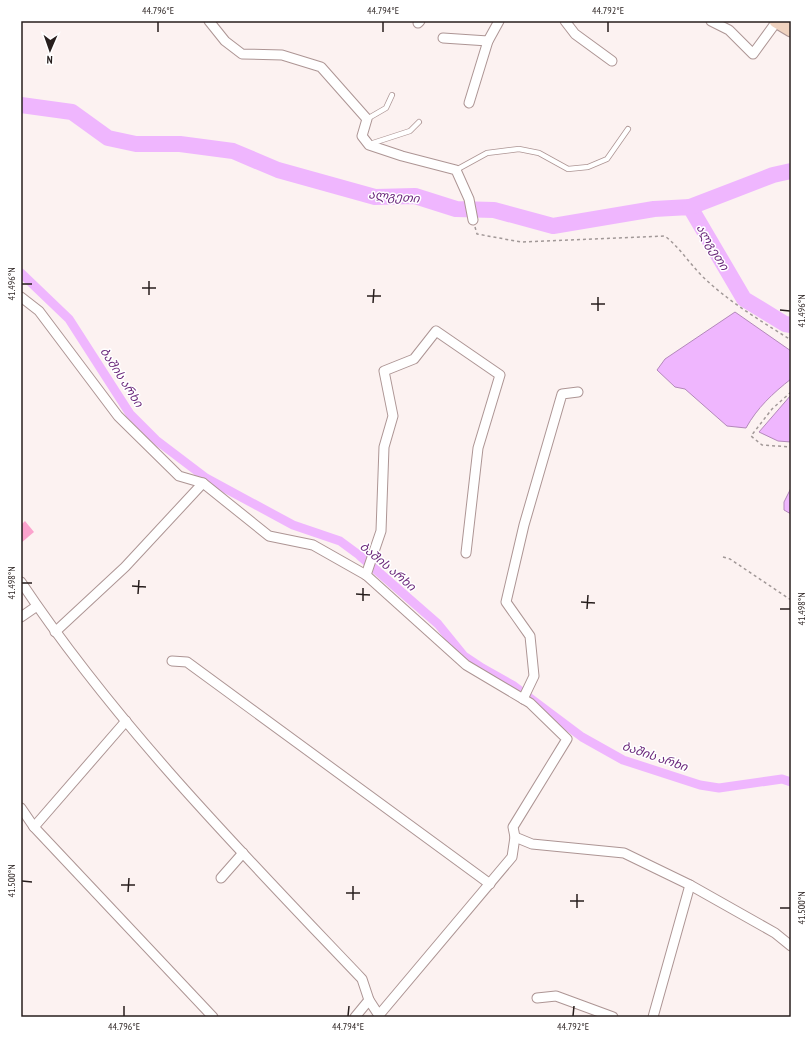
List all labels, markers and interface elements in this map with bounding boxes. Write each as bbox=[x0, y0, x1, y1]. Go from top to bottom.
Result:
text: 44.796°E bbox=[142, 4, 174, 17]
text: 44.794°E bbox=[367, 4, 399, 17]
text: 44.792°E bbox=[592, 4, 624, 17]
north arrow bbox=[30, 30, 70, 70]
text: N bbox=[46, 53, 53, 67]
water label: ალგეთი bbox=[368, 186, 421, 206]
water label: ალგეთი bbox=[693, 221, 733, 274]
text: 41.496°N bbox=[5, 267, 18, 301]
text: 41.496°N bbox=[795, 294, 808, 328]
water label: ბაშის არხი bbox=[97, 344, 147, 411]
water label: ბაშის არხი bbox=[357, 538, 420, 594]
text: 41.498°N bbox=[5, 566, 18, 600]
text: 41.498°N bbox=[795, 592, 808, 626]
water label: ბაშის არხი bbox=[620, 738, 691, 775]
text: 41.500°N bbox=[5, 864, 18, 898]
text: 41.500°N bbox=[795, 891, 808, 925]
text: 44.796°E bbox=[108, 1020, 140, 1033]
text: 44.794°E bbox=[332, 1020, 364, 1033]
text: 44.792°E bbox=[557, 1020, 589, 1033]

